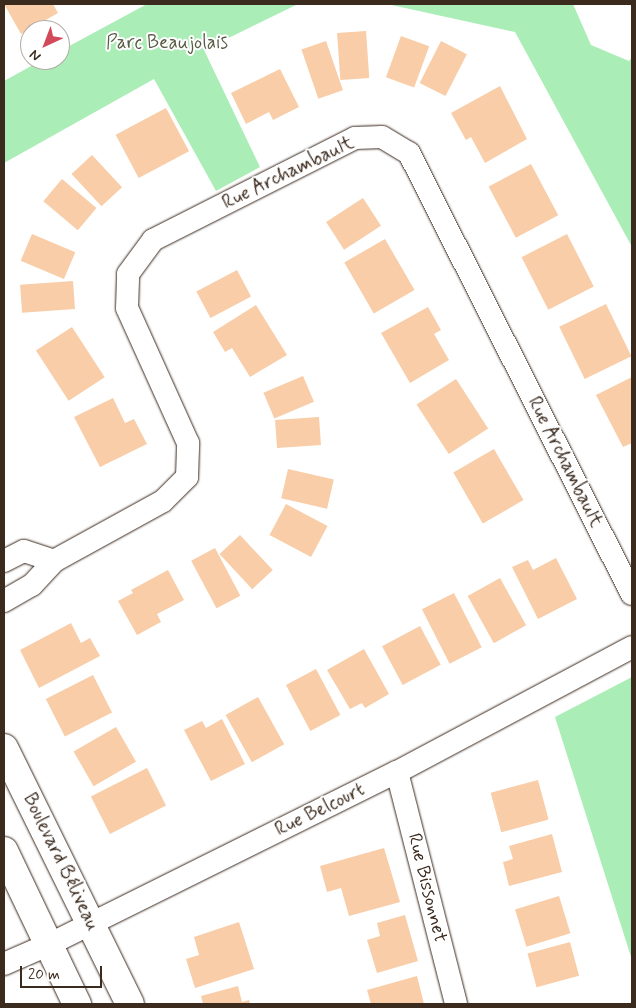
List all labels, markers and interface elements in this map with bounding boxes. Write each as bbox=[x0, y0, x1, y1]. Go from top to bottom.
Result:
north arrow bbox=[20, 20, 70, 70]
park label: Parc Beaujolais bbox=[106, 32, 228, 54]
text: N bbox=[26, 45, 45, 65]
street label: Rue Archambault bbox=[219, 131, 357, 215]
street label: Rue Archambault bbox=[522, 393, 608, 531]
street label: Rue Belcourt bbox=[270, 778, 370, 842]
street label: Boulevard Béliveau bbox=[18, 790, 104, 934]
street label: Rue Bissonnet bbox=[403, 831, 451, 945]
scale bar bbox=[22, 956, 105, 988]
text: 20 m bbox=[28, 965, 60, 985]

